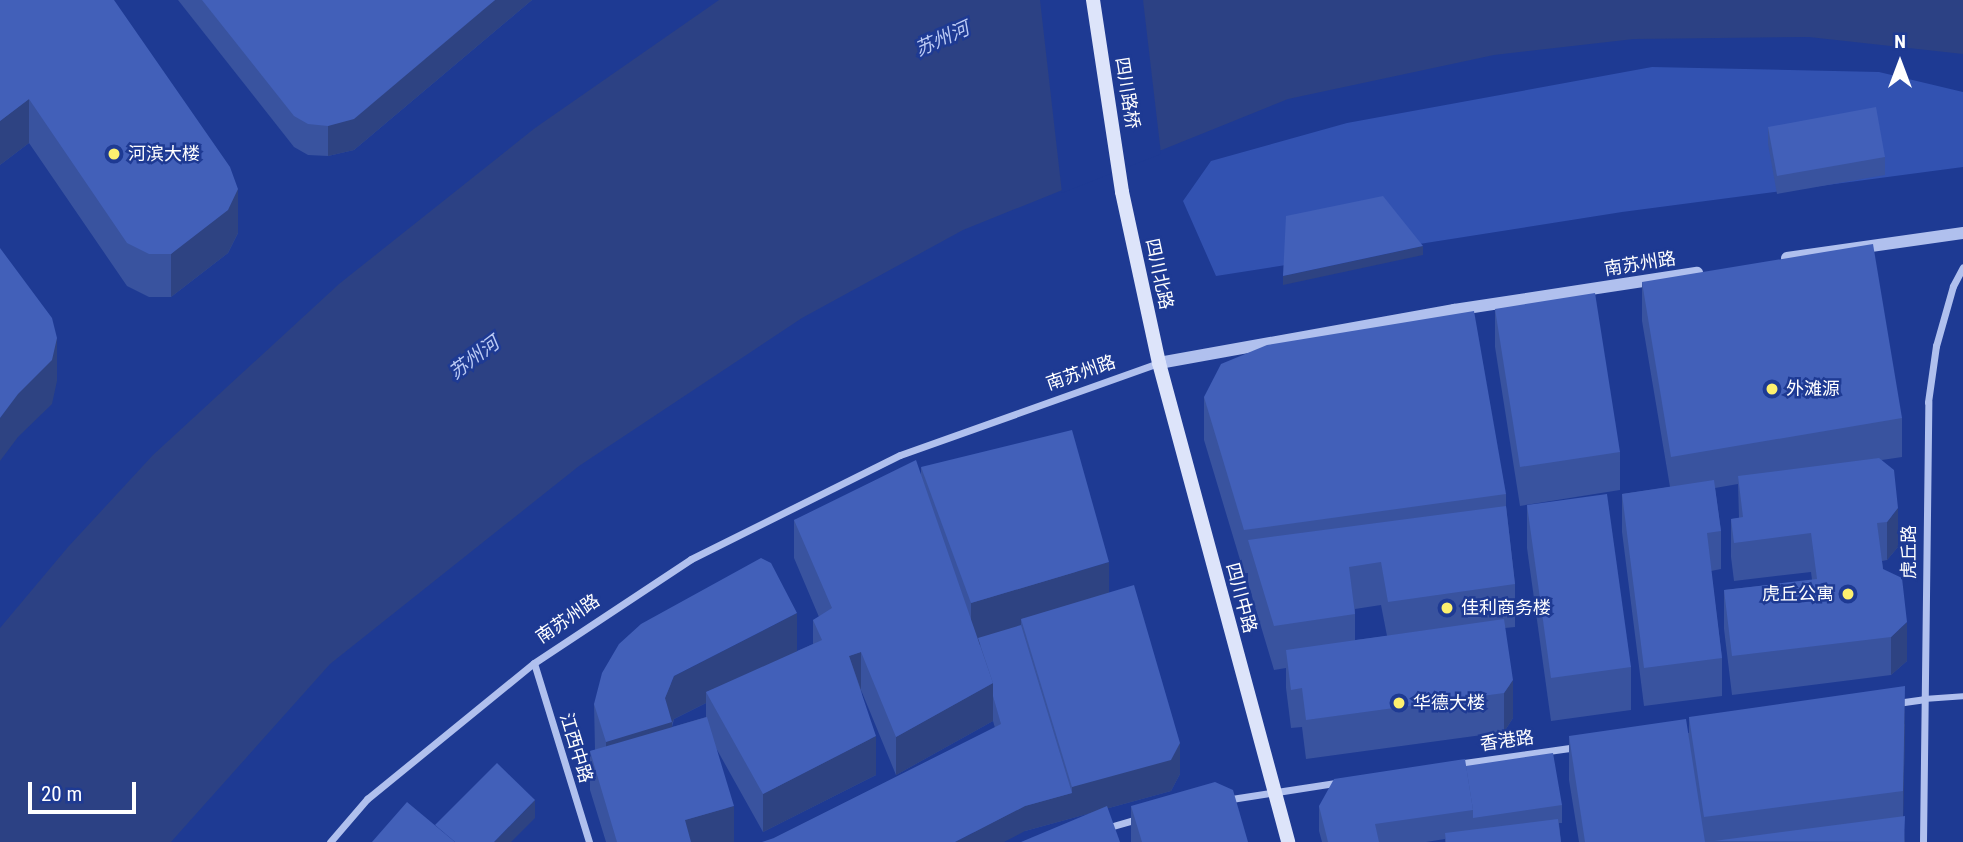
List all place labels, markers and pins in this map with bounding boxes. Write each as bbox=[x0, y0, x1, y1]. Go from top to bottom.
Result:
place label: 河滨大楼 bbox=[128, 143, 200, 165]
marker: 河滨大楼 bbox=[106, 146, 122, 162]
place label: 外滩源 bbox=[1786, 378, 1840, 400]
marker: 外滩源 bbox=[1764, 381, 1780, 397]
place label: 虎丘公寓 bbox=[1762, 583, 1834, 605]
marker: 虎丘公寓 bbox=[1840, 586, 1856, 602]
place label: 佳利商务楼 bbox=[1461, 597, 1551, 619]
marker: 佳利商务楼 bbox=[1439, 600, 1455, 616]
place label: 华德大楼 bbox=[1413, 692, 1485, 714]
marker: 华德大楼 bbox=[1391, 695, 1407, 711]

